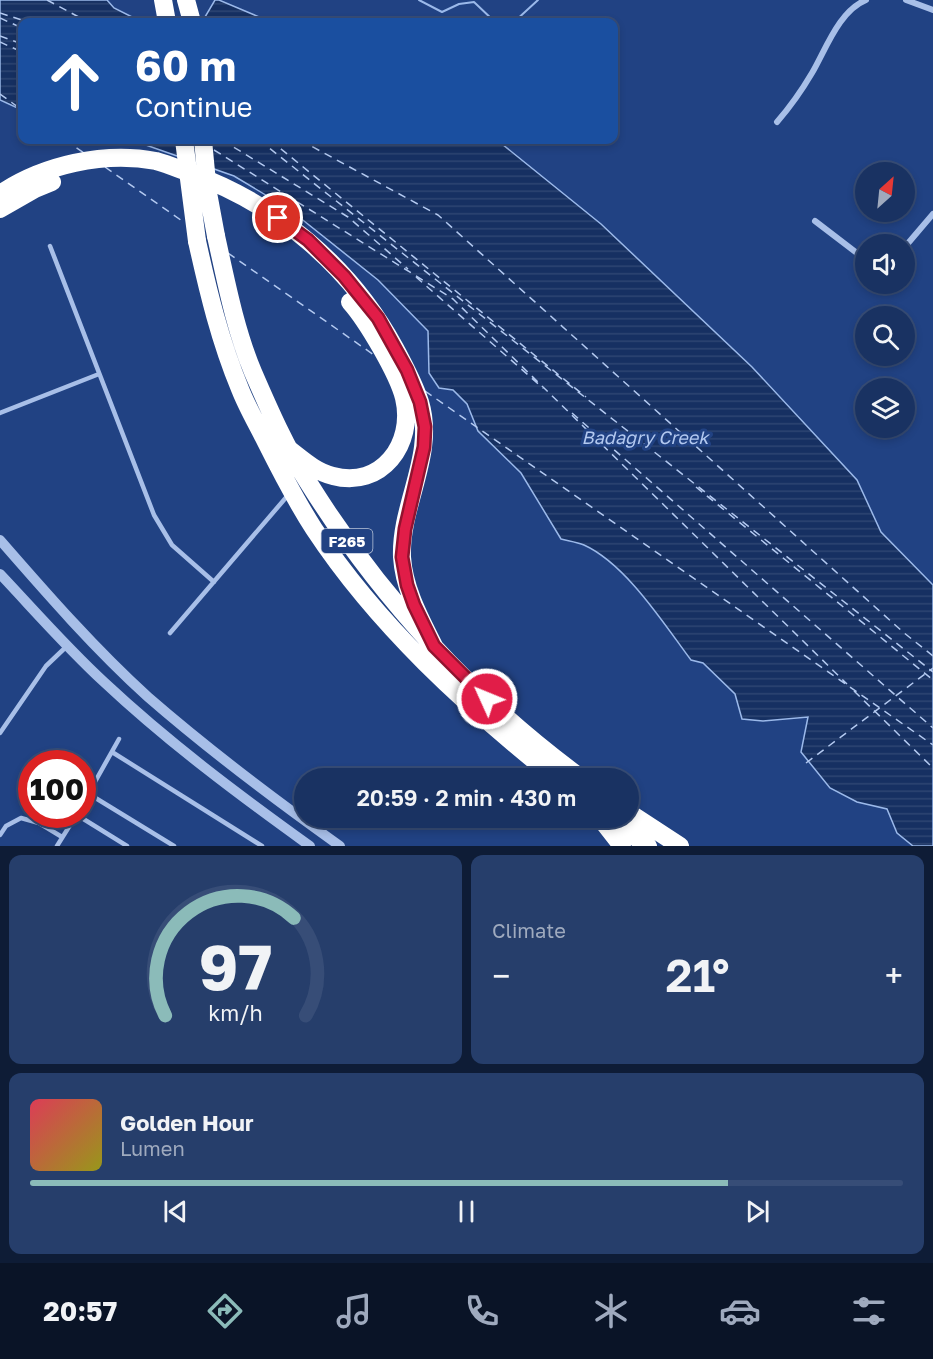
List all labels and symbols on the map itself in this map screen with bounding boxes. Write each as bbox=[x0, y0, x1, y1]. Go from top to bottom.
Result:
north arrow bbox=[855, 162, 915, 222]
pin bbox=[252, 192, 303, 243]
water label: Badagry Creek bbox=[582, 426, 710, 448]
road number: F265 bbox=[322, 529, 372, 553]
position arrow bbox=[455, 667, 519, 731]
speed limit sign: 100 bbox=[18, 750, 96, 828]

